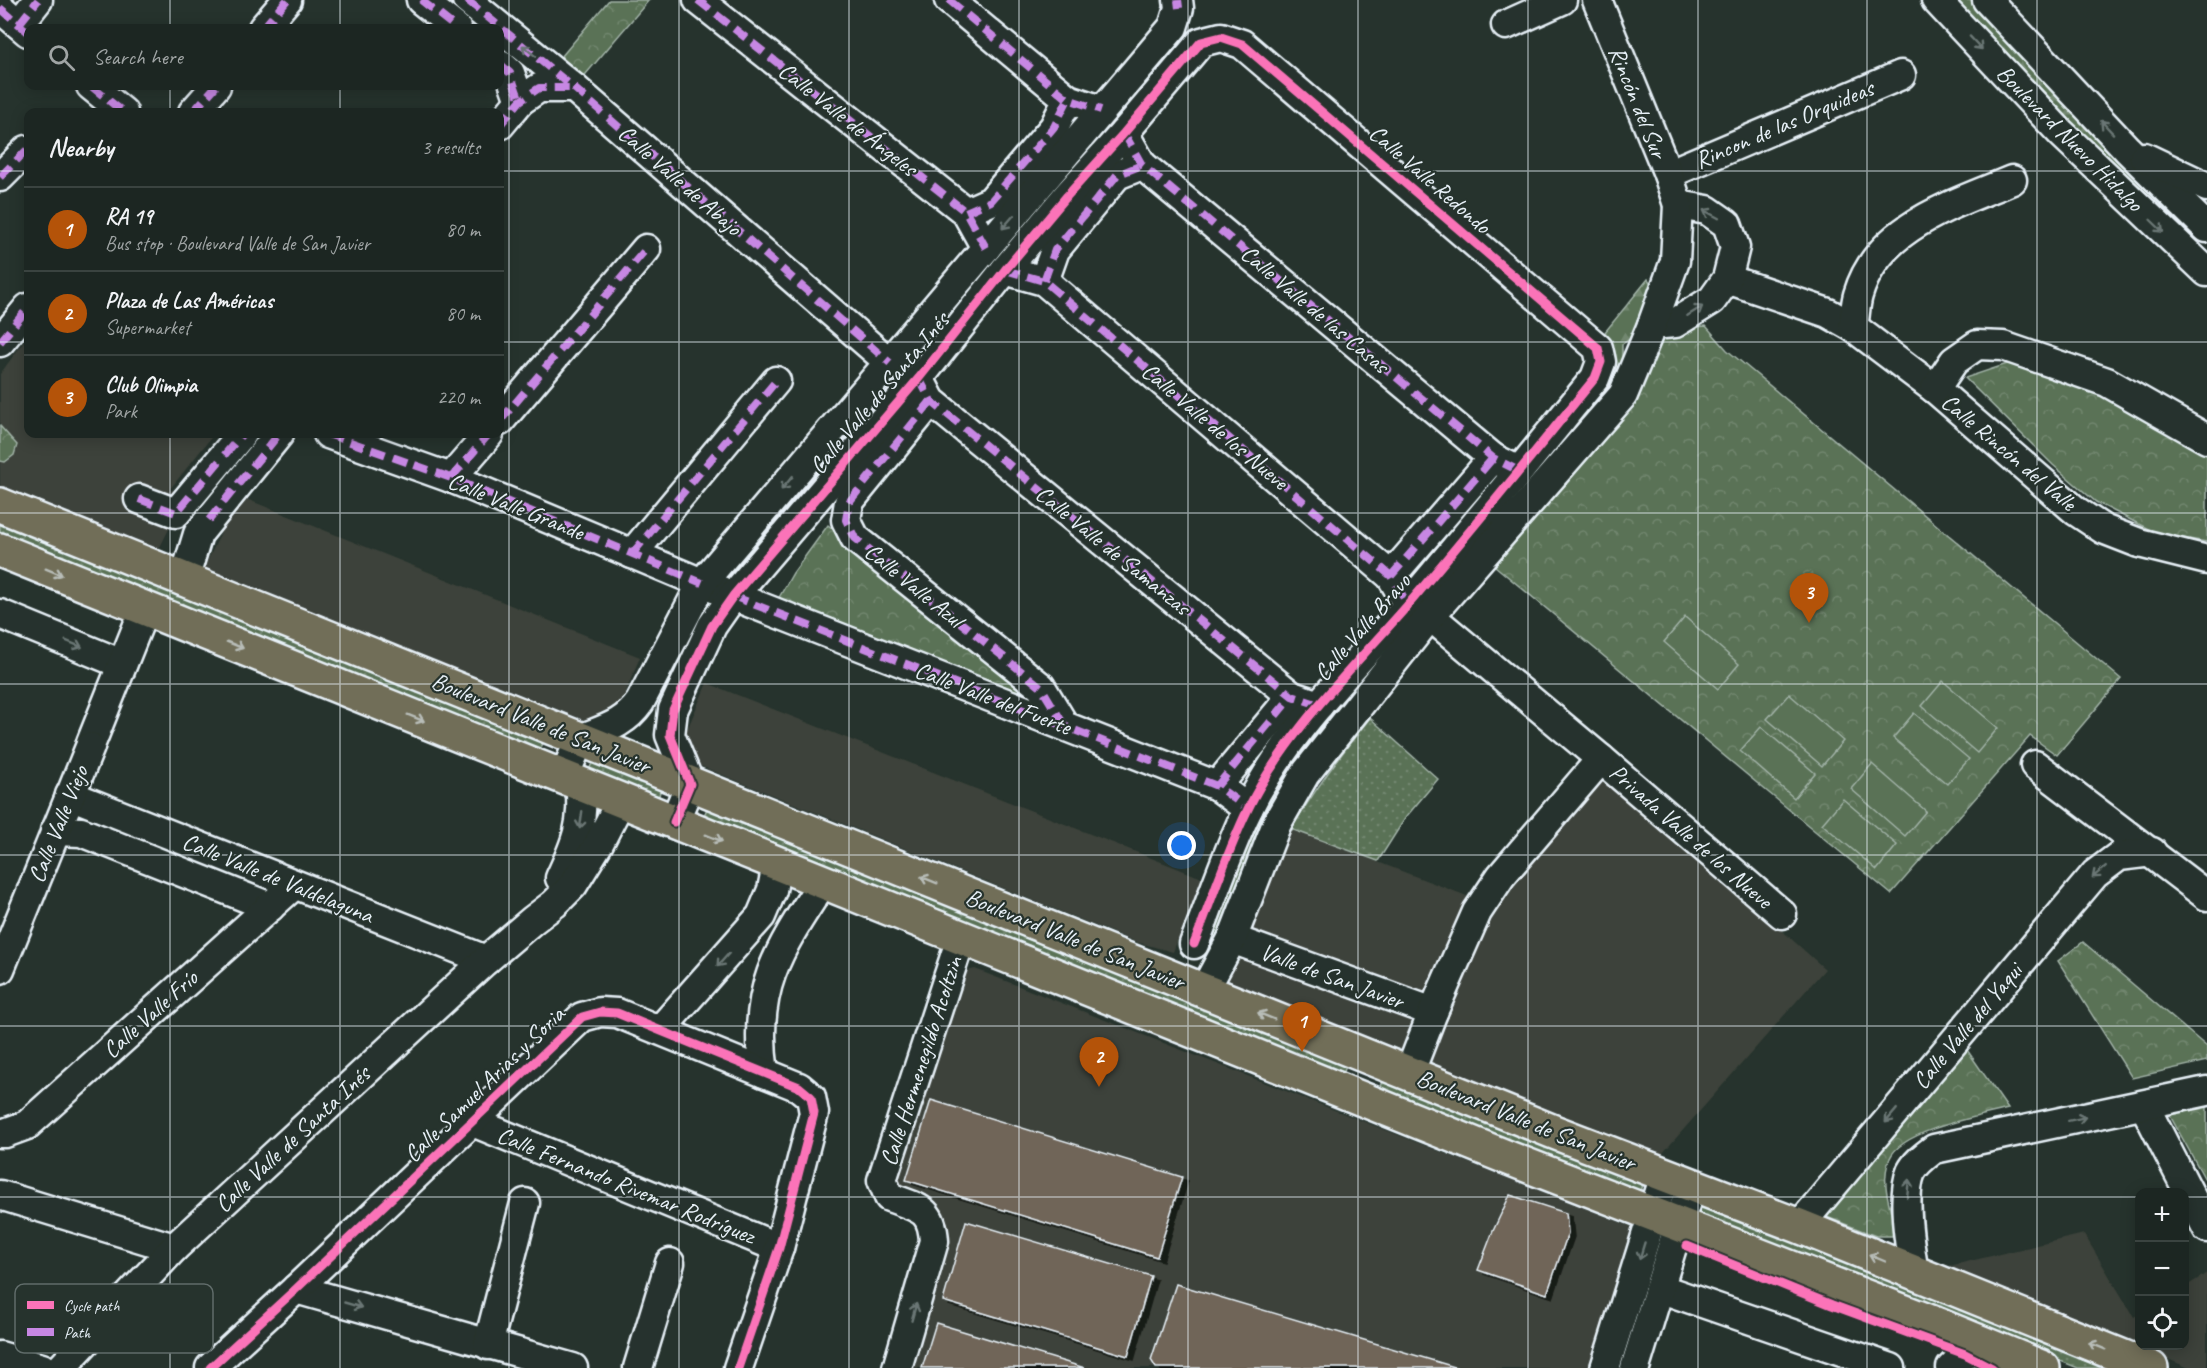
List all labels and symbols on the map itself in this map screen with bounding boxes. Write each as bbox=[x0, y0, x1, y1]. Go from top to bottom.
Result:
one-way arrow bbox=[1969, 35, 1984, 50]
street label: Rincón del Sur bbox=[1602, 42, 1675, 164]
one-way arrow bbox=[521, 44, 537, 57]
street label: Calle Valle de Ángeles bbox=[773, 55, 926, 184]
street label: Boulevard Nuevo Hidalgo bbox=[1990, 58, 2151, 219]
street label: Rincon de las Orquideas bbox=[1690, 72, 1880, 175]
street label: Calle Valle de Abajo bbox=[612, 118, 749, 243]
street label: Calle Valle Redondo bbox=[1363, 118, 1498, 241]
one-way arrow bbox=[2100, 120, 2114, 135]
one-way arrow bbox=[1703, 208, 1720, 220]
one-way arrow bbox=[1001, 214, 1015, 229]
one-way arrow bbox=[2150, 219, 2165, 234]
street label: Calle Valle de las Casas bbox=[1235, 238, 1397, 381]
street label: Calle Valle de Santa Inés bbox=[803, 304, 957, 480]
one-way arrow bbox=[1686, 304, 1703, 316]
street label: Calle Valle de los Nueve bbox=[1136, 356, 1296, 497]
street label: Calle Rincón del Valle bbox=[1935, 387, 2085, 519]
street label: Calle Valle Grande bbox=[444, 465, 590, 548]
one-way arrow bbox=[781, 475, 794, 491]
street label: Calle Valle de Samanzas bbox=[1030, 478, 1198, 623]
street label: Calle Valle Azul bbox=[859, 536, 973, 636]
street label: Calle Valle Bravo bbox=[1307, 566, 1418, 687]
one-way arrow bbox=[44, 567, 63, 578]
pin: 3 bbox=[1790, 574, 1828, 623]
one-way arrow bbox=[64, 639, 82, 650]
one-way arrow bbox=[225, 640, 244, 651]
street label: Calle Valle del Fuerte bbox=[911, 654, 1077, 742]
street label: Boulevard Valle de San Javier bbox=[427, 665, 657, 781]
one-way arrow bbox=[406, 713, 425, 724]
street label: Privada Valle de los Nueve bbox=[1603, 757, 1780, 916]
street label: Calle Valle Viejo bbox=[21, 760, 96, 887]
one-way arrow bbox=[575, 810, 586, 830]
street label: Calle Valle de Valdelaguna bbox=[178, 826, 379, 931]
your location bbox=[1167, 831, 1196, 860]
one-way arrow bbox=[704, 833, 722, 844]
one-way arrow bbox=[2091, 865, 2107, 878]
one-way arrow bbox=[921, 874, 939, 885]
street label: Boulevard Valle de San Javier bbox=[961, 881, 1191, 997]
street label: Valle de San Javier bbox=[1256, 936, 1410, 1017]
street label: Calle Hermenegildo Acoltzin bbox=[873, 951, 969, 1170]
one-way arrow bbox=[716, 953, 730, 968]
street label: Calle Valle del Yaqui bbox=[1906, 955, 2030, 1095]
street label: Calle Valle Frío bbox=[96, 962, 205, 1065]
street label: Calle Samuel Arias y Soria bbox=[397, 998, 572, 1169]
pin: 1 bbox=[1282, 1002, 1322, 1052]
one-way arrow bbox=[1257, 1010, 1276, 1021]
pin: 2 bbox=[1080, 1038, 1118, 1087]
street label: Calle Valle de Santa Inés bbox=[208, 1057, 378, 1219]
street label: Boulevard Valle de San Javier bbox=[1412, 1062, 1642, 1178]
one-way arrow bbox=[1884, 1108, 1898, 1123]
one-way arrow bbox=[2066, 1113, 2086, 1124]
street label: Calle Fernando Rivemar Rodríguez bbox=[493, 1120, 761, 1251]
one-way arrow bbox=[1903, 1179, 1914, 1199]
one-way arrow bbox=[1636, 1241, 1647, 1260]
one-way arrow bbox=[1868, 1252, 1887, 1263]
legend bbox=[15, 1284, 213, 1353]
text: Cycle path bbox=[64, 1296, 120, 1316]
one-way arrow bbox=[343, 1300, 362, 1312]
one-way arrow bbox=[909, 1303, 920, 1322]
text: Path bbox=[64, 1323, 91, 1343]
one-way arrow bbox=[2088, 1340, 2107, 1351]

